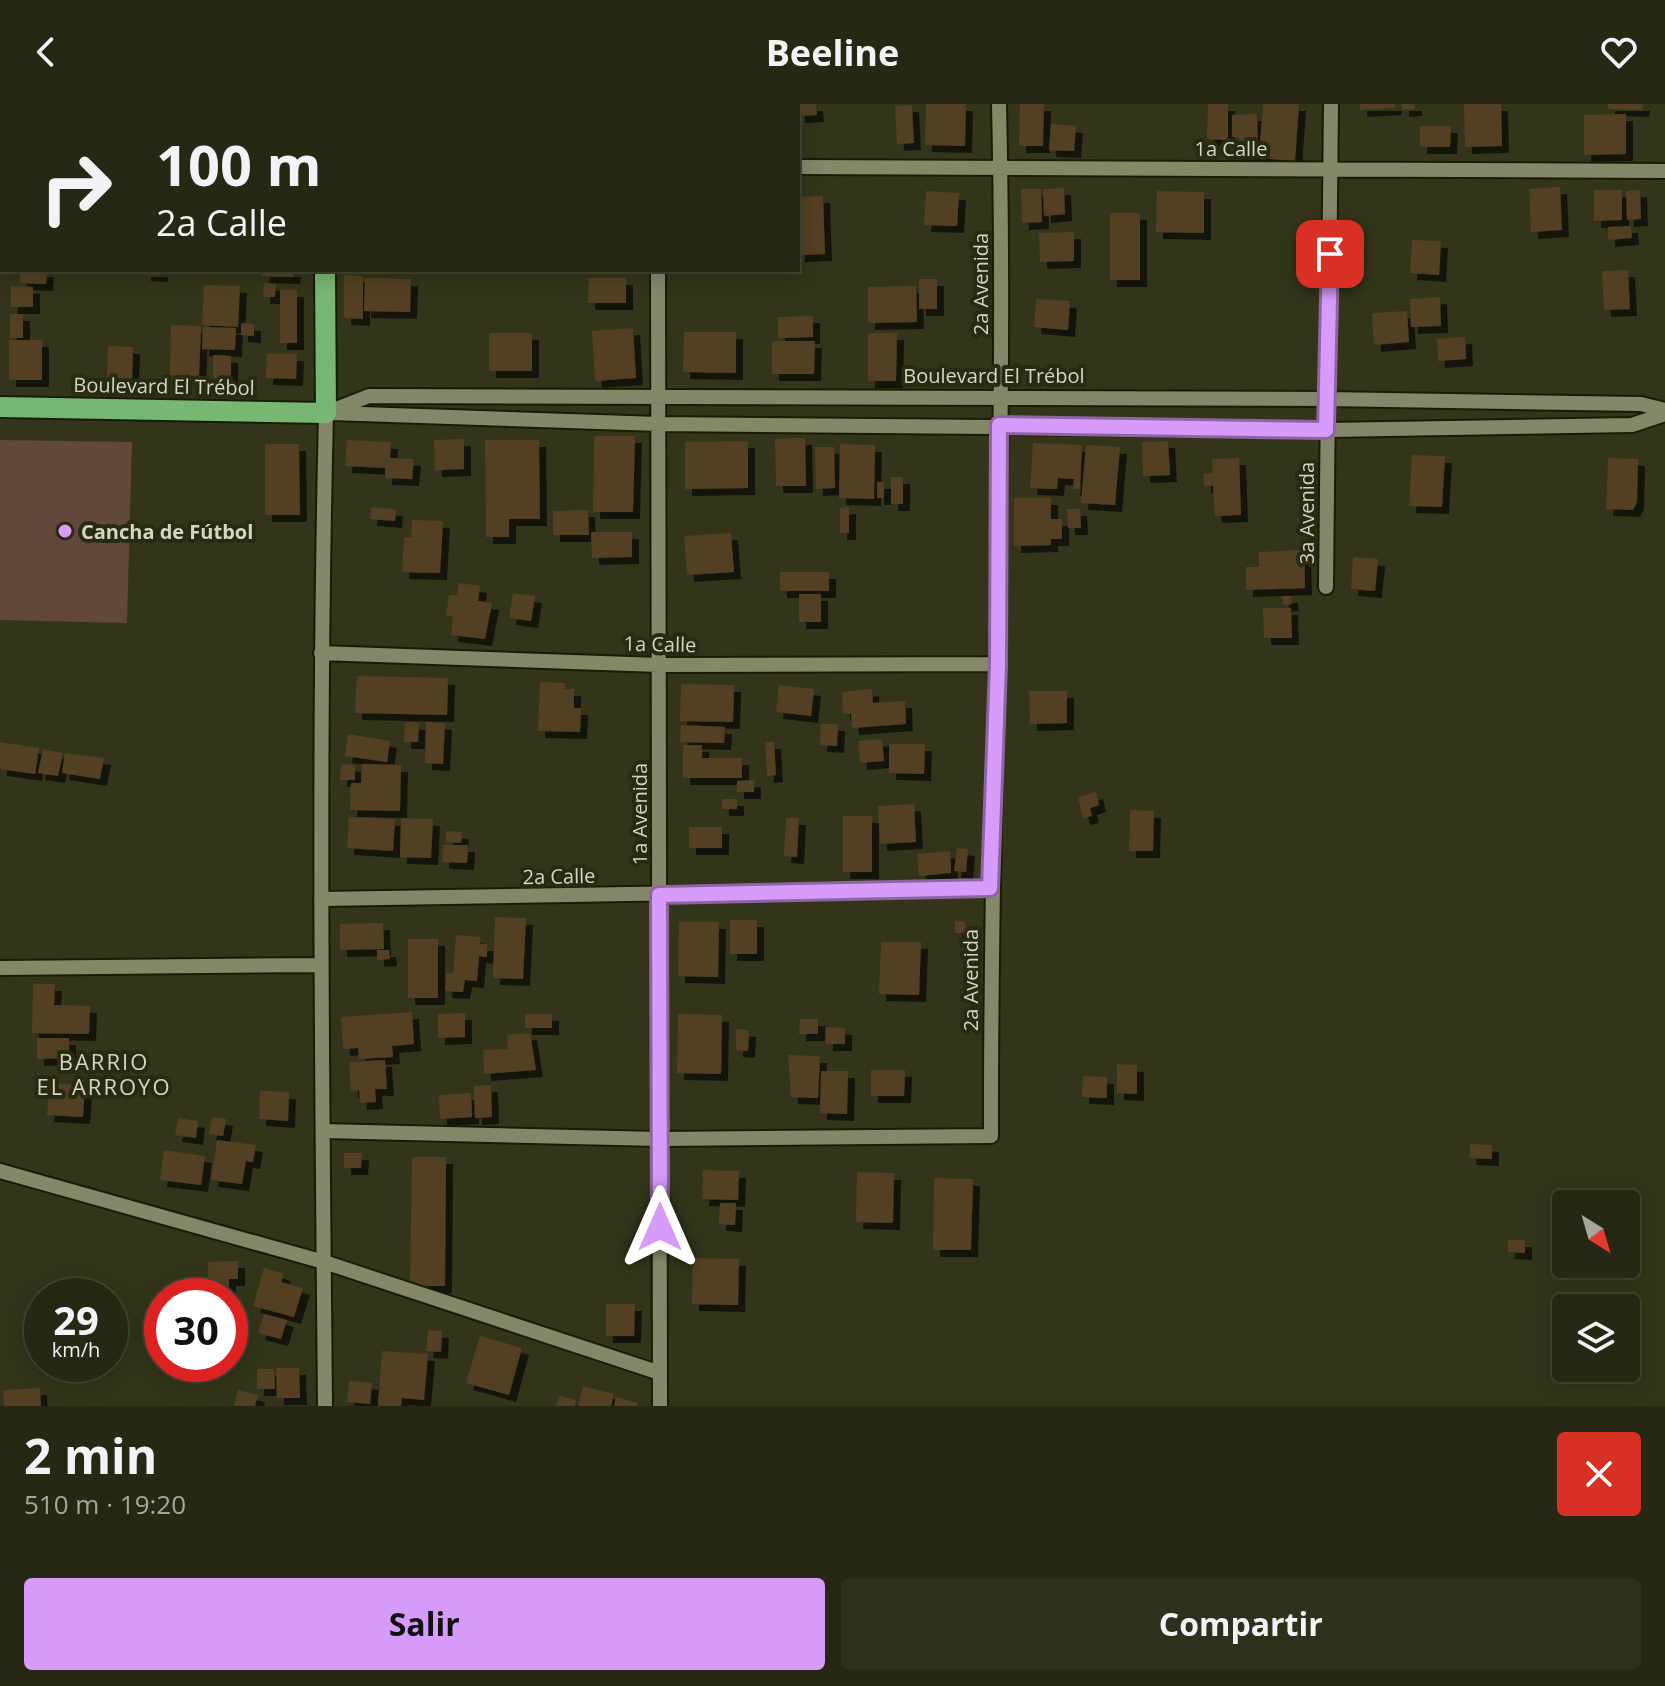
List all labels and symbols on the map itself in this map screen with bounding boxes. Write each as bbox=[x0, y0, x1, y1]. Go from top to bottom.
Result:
street label: 1a Calle bbox=[1195, 135, 1267, 162]
pin bbox=[1296, 220, 1364, 288]
street label: 2a Avenida bbox=[967, 233, 994, 335]
street label: Boulevard El Trébol bbox=[903, 362, 1085, 389]
street label: Boulevard El Trébol bbox=[73, 371, 255, 401]
street label: 3a Avenida bbox=[1293, 462, 1320, 564]
place label: Cancha de Fútbol bbox=[81, 518, 253, 545]
marker: Cancha de Fútbol bbox=[56, 522, 74, 540]
street label: 1a Calle bbox=[623, 630, 697, 658]
street label: 1a Avenida bbox=[626, 763, 653, 865]
street label: 2a Calle bbox=[522, 862, 596, 890]
street label: 2a Avenida bbox=[957, 929, 984, 1031]
district label: BARRIO EL ARROYO bbox=[36, 1046, 172, 1101]
position arrow bbox=[618, 1185, 702, 1269]
north arrow bbox=[1552, 1190, 1640, 1278]
speed limit sign: 30 bbox=[144, 1278, 248, 1382]

